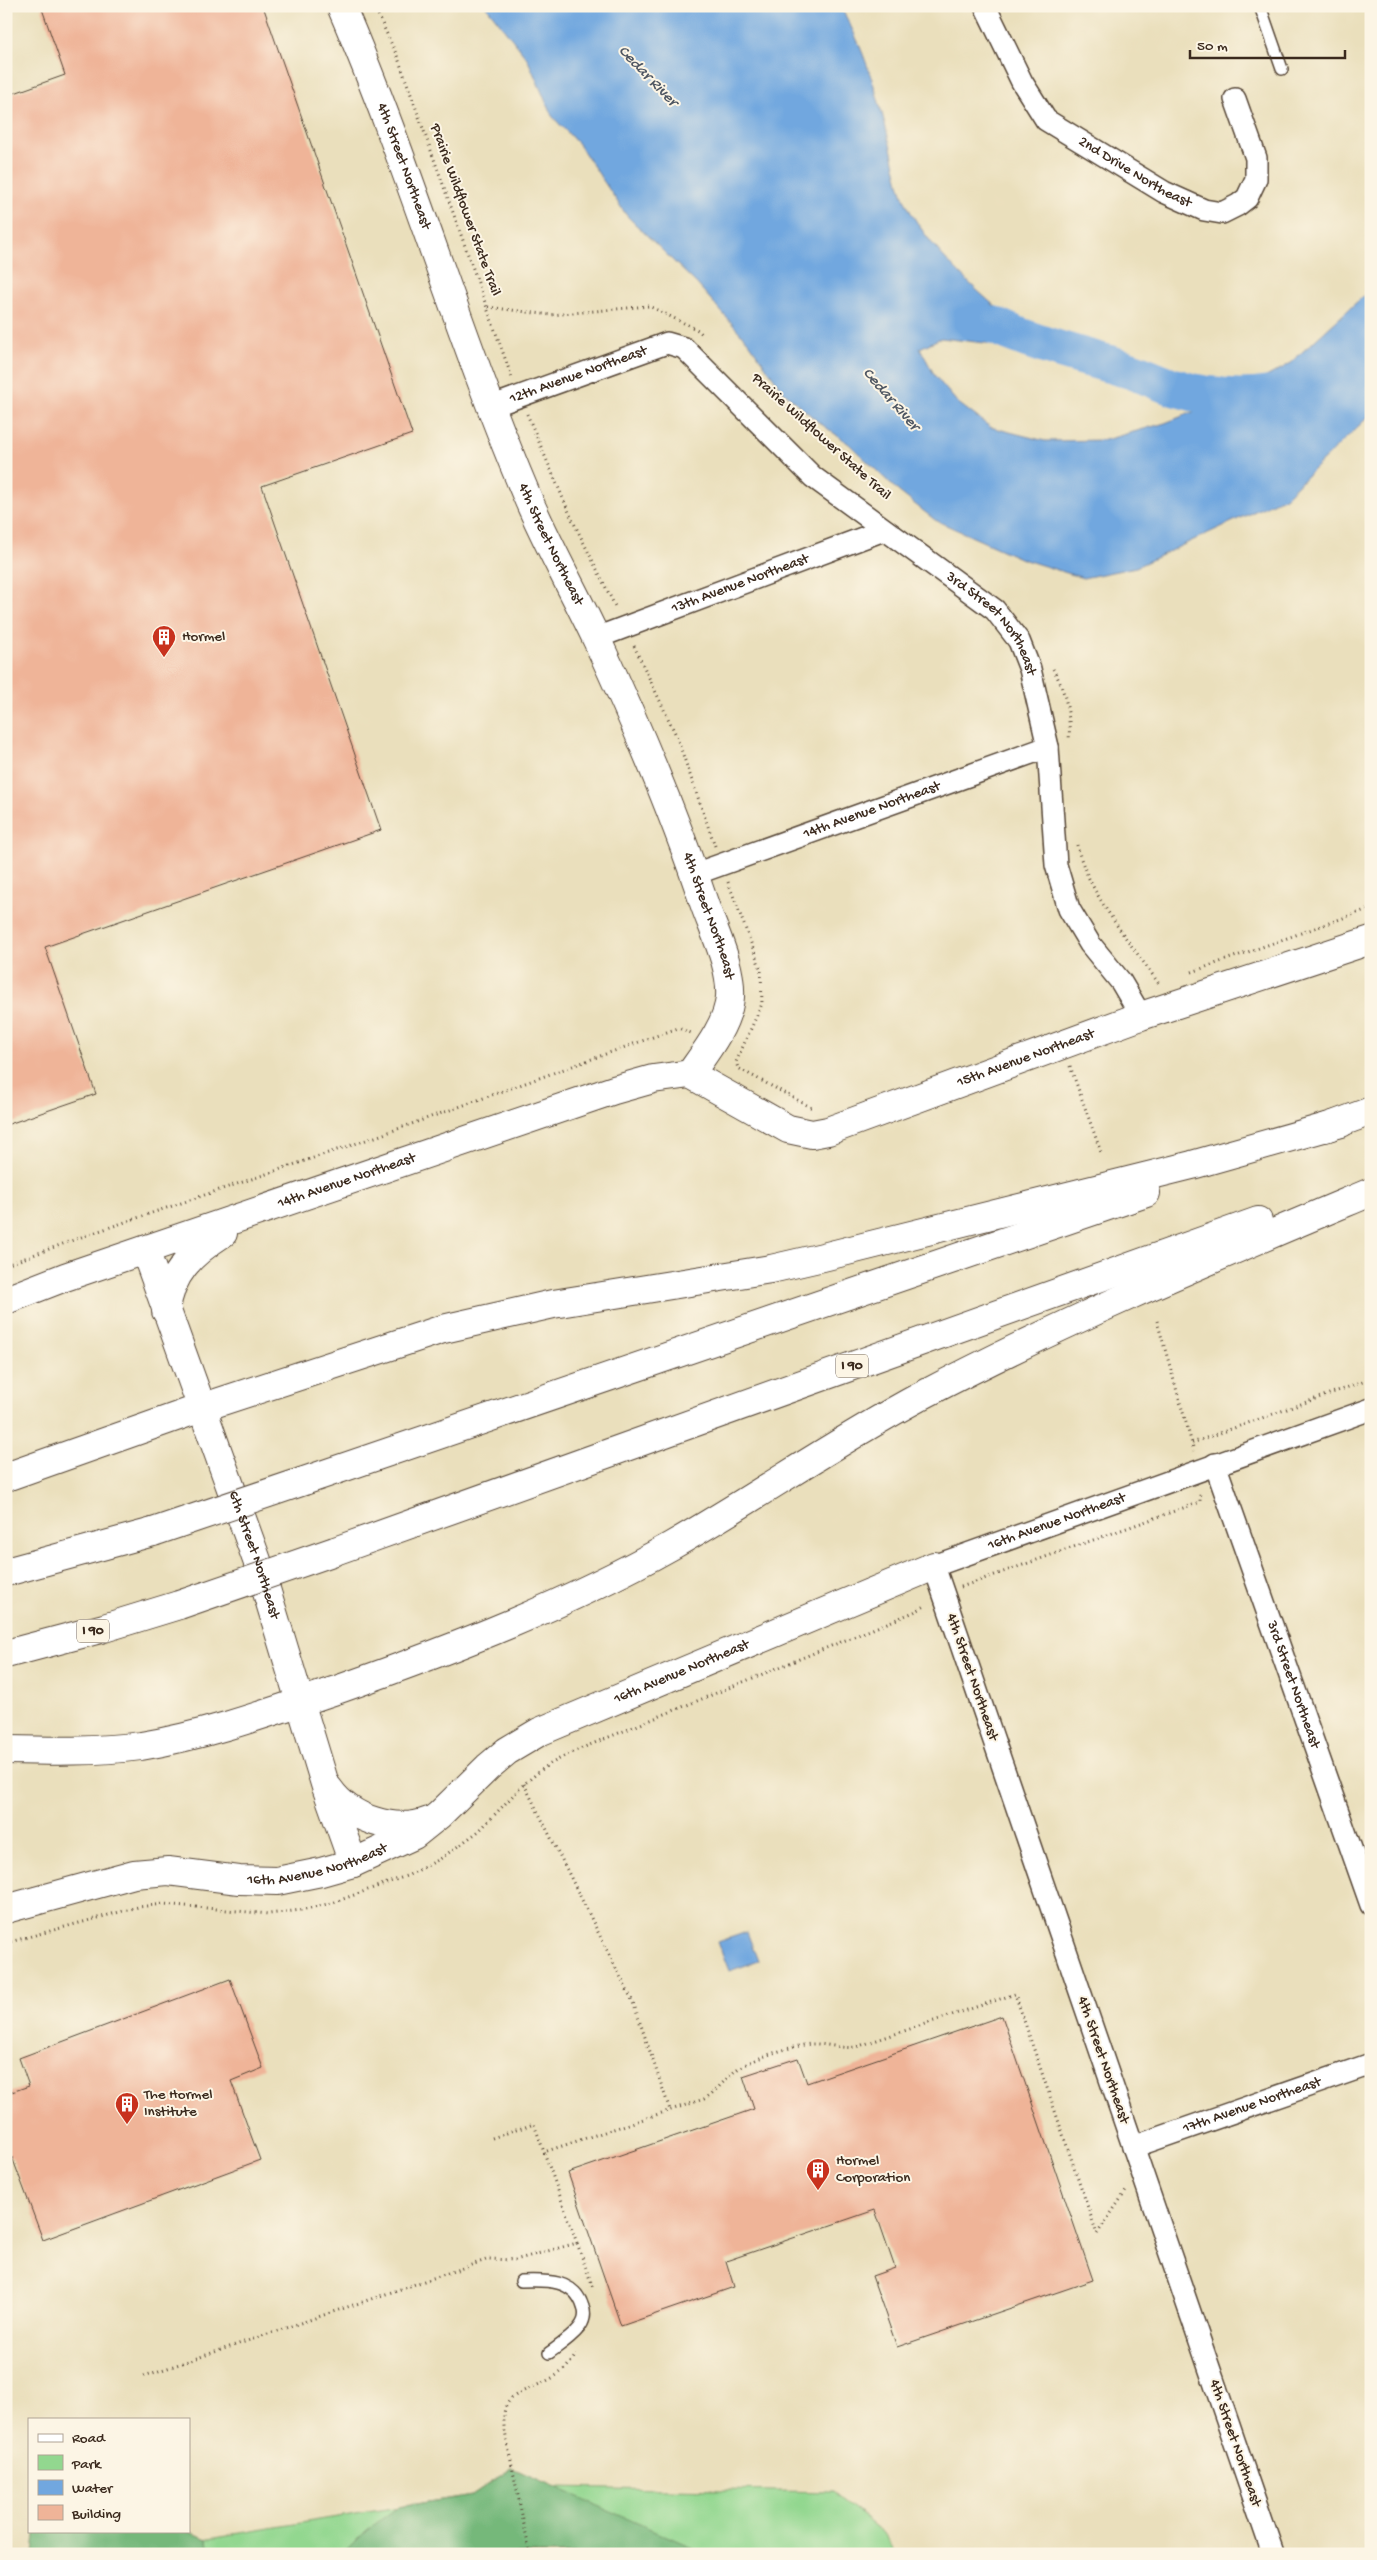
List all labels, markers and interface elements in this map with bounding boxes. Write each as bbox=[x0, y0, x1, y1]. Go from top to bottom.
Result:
scale bar bbox=[1190, 28, 1344, 60]
text: 50 m bbox=[1197, 38, 1228, 56]
water label: Cedar River bbox=[613, 43, 683, 114]
street label: 4th Street Northeast bbox=[372, 100, 435, 234]
street label: Prairie Wildflower State Trail bbox=[425, 121, 505, 299]
street label: 2nd Drive Northeast bbox=[1075, 133, 1196, 213]
street label: 12th Avenue Northeast bbox=[506, 341, 651, 408]
water label: Cedar River bbox=[857, 365, 925, 438]
street label: Prairie Wildflower State Trail bbox=[747, 369, 895, 505]
street label: 4th Street Northeast bbox=[514, 481, 588, 610]
street label: 13th Avenue Northeast bbox=[668, 549, 813, 618]
street label: 3rd Street Northeast bbox=[941, 567, 1041, 679]
building icon: Hormel bbox=[151, 624, 177, 658]
place label: Hormel bbox=[182, 628, 225, 646]
street label: 14th Avenue Northeast bbox=[800, 777, 945, 844]
street label: 4th Street Northeast bbox=[678, 850, 738, 982]
street label: 15th Avenue Northeast bbox=[954, 1024, 1099, 1092]
street label: 14th Avenue Northeast bbox=[275, 1149, 420, 1213]
road number: I 90 bbox=[836, 1354, 868, 1378]
street label: 16th Avenue Northeast bbox=[985, 1488, 1130, 1555]
street label: 6th Street Northeast bbox=[224, 1489, 284, 1623]
street label: 4th Street Northeast bbox=[942, 1611, 1003, 1745]
street label: 3rd Street Northeast bbox=[1262, 1618, 1324, 1752]
road number: I 90 bbox=[77, 1620, 109, 1642]
street label: 16th Avenue Northeast bbox=[610, 1635, 754, 1709]
street label: 16th Avenue Northeast bbox=[246, 1839, 392, 1890]
street label: 4th Street Northeast bbox=[1073, 1994, 1134, 2128]
street label: 17th Avenue Northeast bbox=[1180, 2072, 1325, 2138]
place label: The Hormel Institute bbox=[143, 2086, 212, 2121]
building icon: The Hormel Institute bbox=[114, 2091, 140, 2125]
place label: Hormel Corporation bbox=[836, 2152, 910, 2187]
building icon: Hormel Corporation bbox=[805, 2157, 831, 2191]
street label: 4th Street Northeast bbox=[1205, 2377, 1266, 2511]
legend bbox=[28, 2418, 190, 2532]
text: Road bbox=[72, 2430, 106, 2448]
text: Park bbox=[71, 2456, 102, 2474]
text: Water bbox=[72, 2480, 114, 2498]
text: Building bbox=[71, 2506, 121, 2524]

